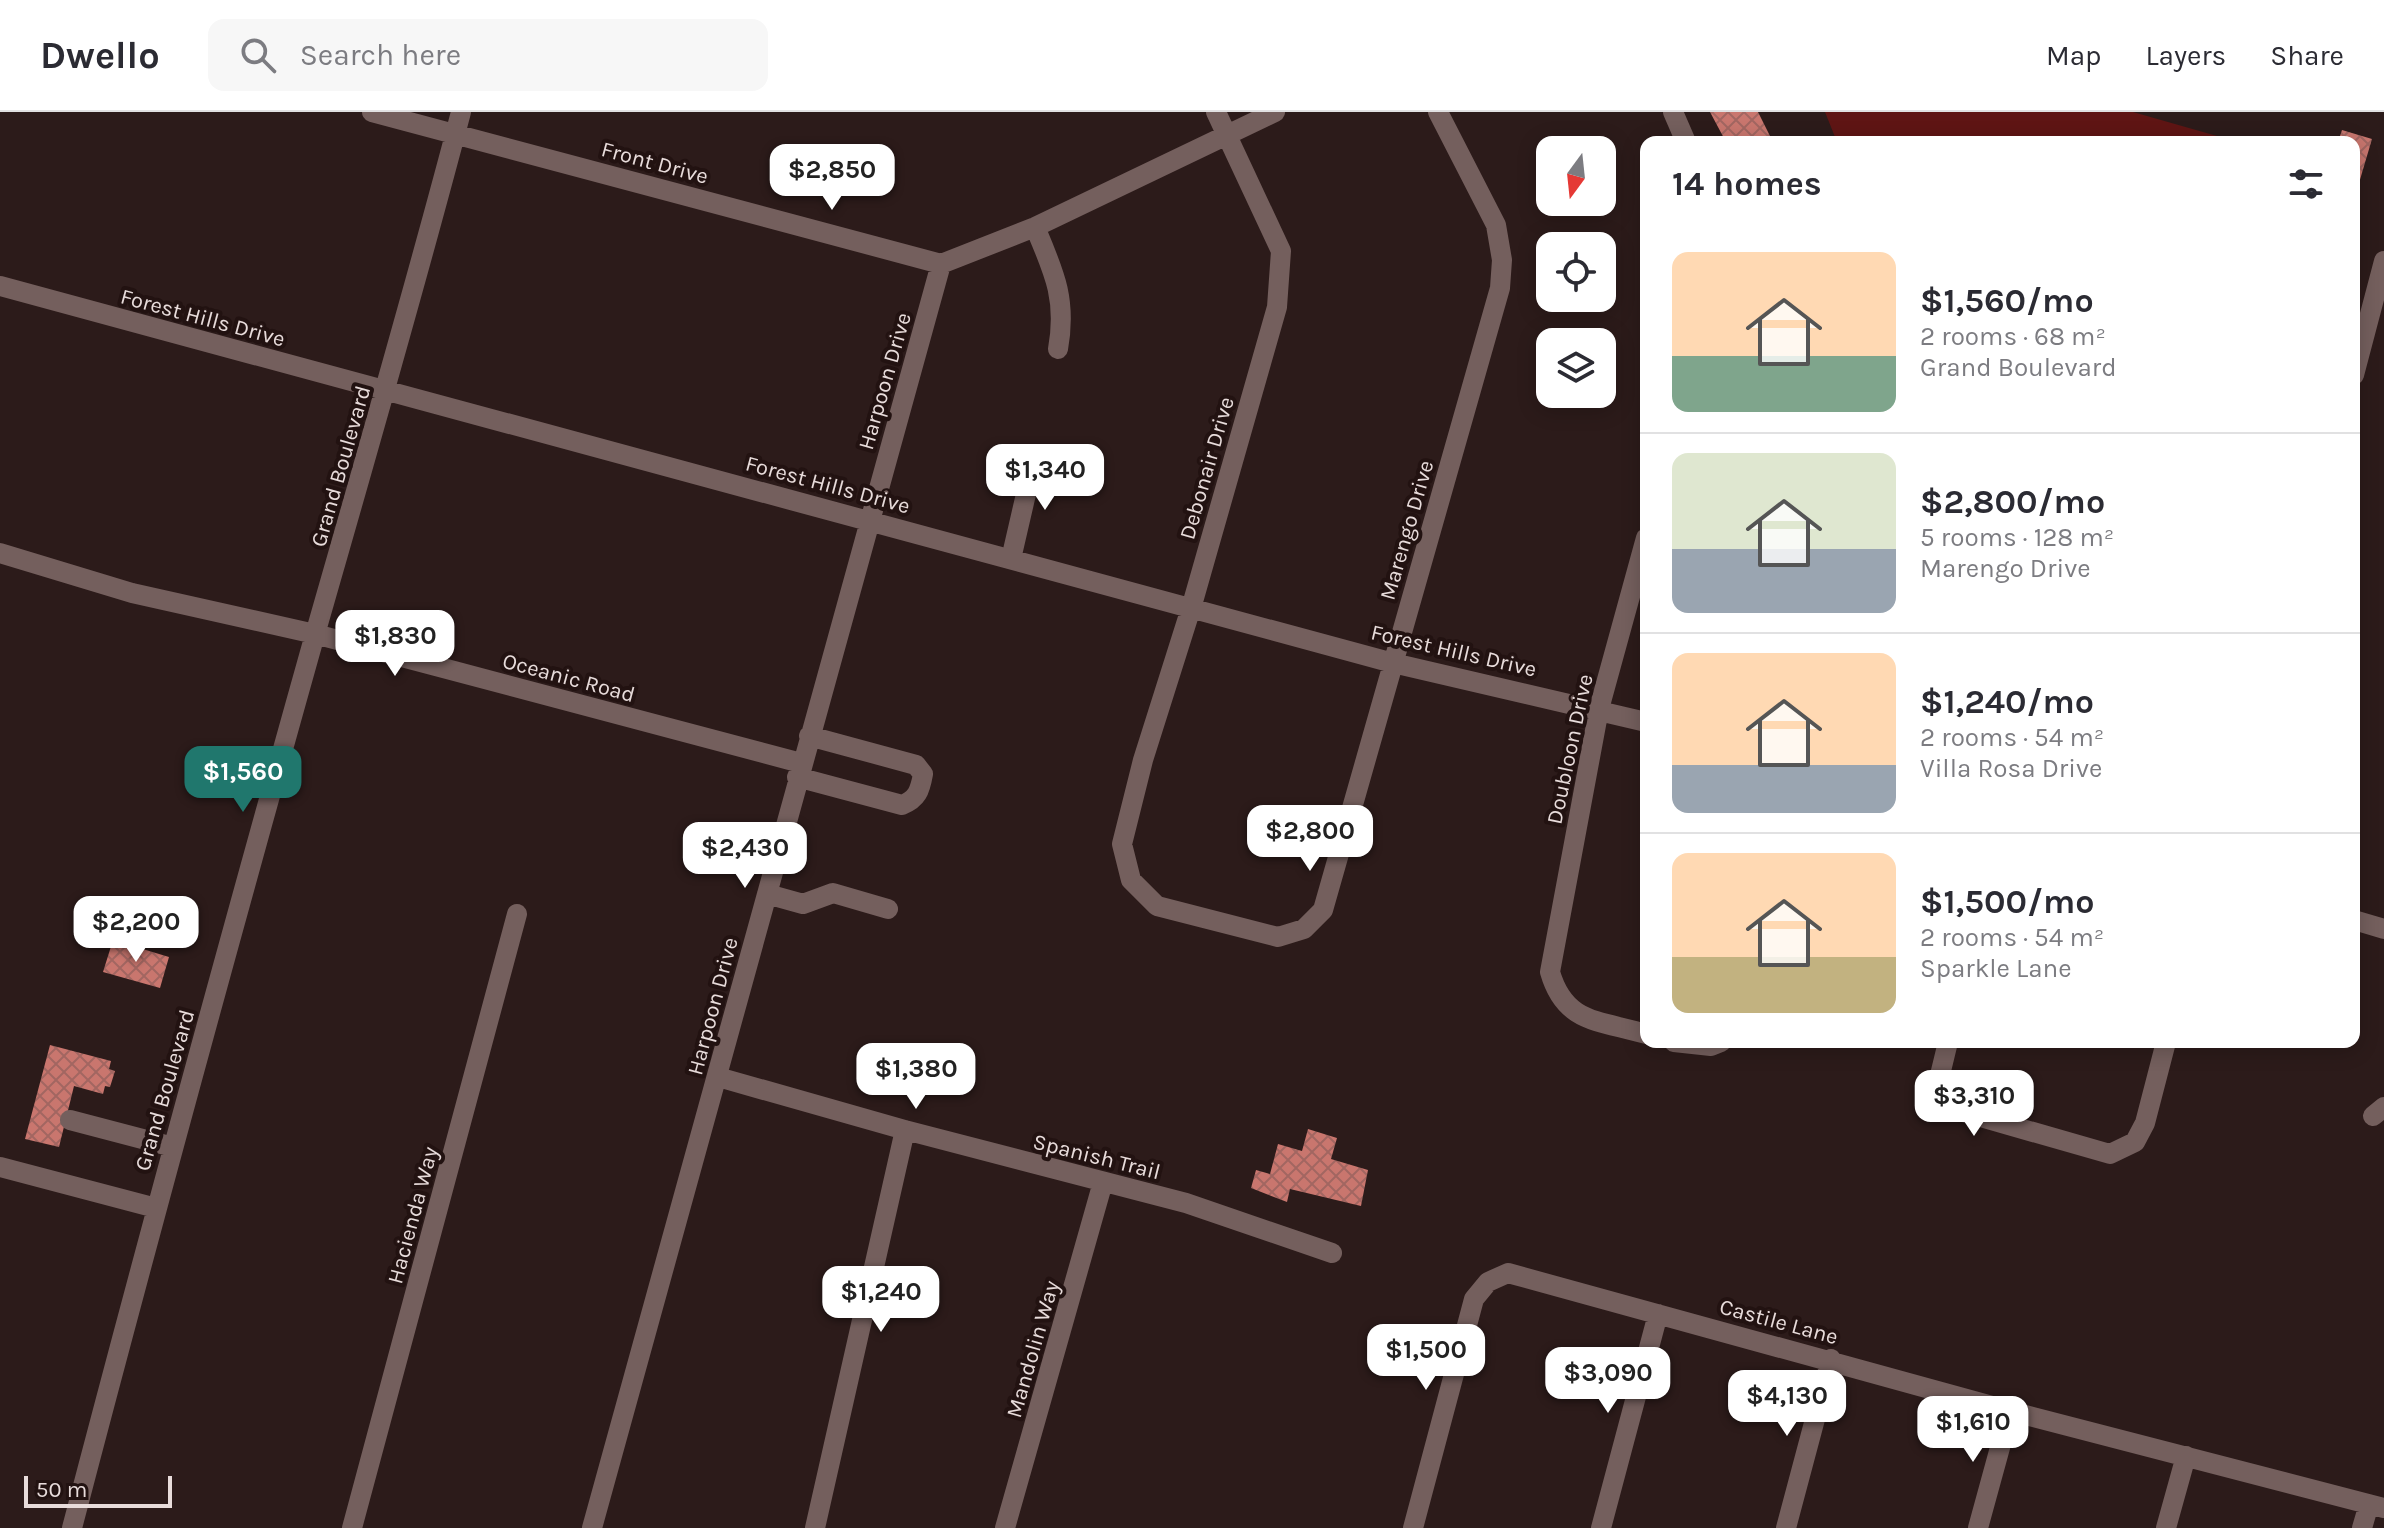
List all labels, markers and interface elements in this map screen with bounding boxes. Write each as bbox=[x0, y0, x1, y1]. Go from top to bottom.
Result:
search box bbox=[208, 19, 768, 91]
text: Dwello bbox=[40, 33, 160, 78]
icon: search bbox=[236, 33, 280, 77]
text: Search here bbox=[300, 37, 461, 73]
text: Map bbox=[2046, 39, 2101, 72]
text: Layers bbox=[2145, 39, 2226, 72]
text: Share bbox=[2270, 39, 2344, 72]
street label: Front Drive bbox=[598, 136, 711, 190]
north arrow bbox=[1536, 136, 1616, 216]
map controls bbox=[1536, 136, 1616, 408]
pin: $2,850 bbox=[767, 144, 897, 212]
text: $2,850 bbox=[788, 154, 876, 185]
icon: filters bbox=[2284, 162, 2328, 206]
text: 14 homes bbox=[1672, 164, 1822, 204]
button: locate bbox=[1536, 232, 1616, 312]
text: $1,560/mo bbox=[1920, 281, 2094, 321]
street label: Forest Hills Drive bbox=[118, 284, 288, 352]
icon: home bbox=[1736, 284, 1832, 380]
street label: Harpoon Drive bbox=[853, 310, 917, 453]
text: 2 rooms · 68 m² bbox=[1920, 321, 2106, 352]
button: layers bbox=[1536, 328, 1616, 408]
text: Grand Boulevard bbox=[1920, 352, 2117, 383]
street label: Grand Boulevard bbox=[306, 383, 376, 550]
street label: Debonair Drive bbox=[1174, 394, 1240, 543]
pin: $1,340 bbox=[980, 444, 1110, 512]
street label: Forest Hills Drive bbox=[743, 451, 913, 519]
text: $1,340 bbox=[1004, 454, 1086, 485]
street label: Marengo Drive bbox=[1375, 457, 1439, 603]
text: $2,800/mo bbox=[1920, 482, 2105, 522]
icon: home bbox=[1736, 485, 1832, 581]
text: 5 rooms · 128 m² bbox=[1920, 522, 2114, 553]
text: Marengo Drive bbox=[1920, 553, 2091, 584]
pin: $1,830 bbox=[330, 610, 460, 678]
street label: Forest Hills Drive bbox=[1369, 619, 1539, 683]
text: $1,830 bbox=[353, 620, 437, 651]
street label: Oceanic Road bbox=[500, 648, 638, 708]
street label: Doubloon Drive bbox=[1541, 672, 1599, 827]
text: $1,240/mo bbox=[1920, 682, 2094, 722]
icon: home bbox=[1736, 685, 1832, 781]
text: 2 rooms · 54 m² bbox=[1920, 722, 2104, 753]
pin: $1,560 bbox=[178, 746, 308, 814]
text: Villa Rosa Drive bbox=[1920, 753, 2102, 784]
text: $1,560 bbox=[202, 756, 284, 787]
pin: $2,800 bbox=[1245, 805, 1375, 873]
text: $2,800 bbox=[1265, 815, 1355, 846]
pin: $2,430 bbox=[680, 822, 810, 890]
text: $2,430 bbox=[701, 832, 789, 863]
text: $1,500/mo bbox=[1920, 882, 2095, 922]
icon: home bbox=[1736, 885, 1832, 981]
pin: $2,200 bbox=[71, 896, 201, 964]
text: $2,200 bbox=[92, 906, 180, 937]
text: 2 rooms · 54 m² bbox=[1920, 922, 2104, 953]
street label: Harpoon Drive bbox=[682, 935, 744, 1078]
text: Sparkle Lane bbox=[1920, 953, 2072, 984]
street label: Grand Boulevard bbox=[130, 1007, 200, 1174]
pin: $1,380 bbox=[851, 1043, 981, 1111]
text: $1,380 bbox=[874, 1053, 958, 1084]
pin: $3,310 bbox=[1909, 1070, 2039, 1138]
text: $3,310 bbox=[1933, 1080, 2015, 1111]
street label: Spanish Trail bbox=[1030, 1129, 1163, 1185]
street label: Hacienda Way bbox=[382, 1144, 444, 1287]
pin: $1,240 bbox=[816, 1266, 946, 1334]
text: $1,240 bbox=[840, 1276, 922, 1307]
street label: Mandolin Way bbox=[1001, 1278, 1065, 1421]
street label: Castile Lane bbox=[1717, 1294, 1841, 1350]
pin: $1,500 bbox=[1361, 1324, 1491, 1392]
text: $1,500 bbox=[1385, 1334, 1467, 1365]
pin: $3,090 bbox=[1543, 1347, 1673, 1415]
text: $3,090 bbox=[1563, 1357, 1653, 1388]
pin: $4,130 bbox=[1722, 1370, 1852, 1438]
text: $4,130 bbox=[1746, 1380, 1828, 1411]
pin: $1,610 bbox=[1908, 1396, 2038, 1464]
text: $1,610 bbox=[1935, 1406, 2011, 1437]
scale bar bbox=[24, 1472, 172, 1508]
text: 50 m bbox=[36, 1477, 87, 1503]

